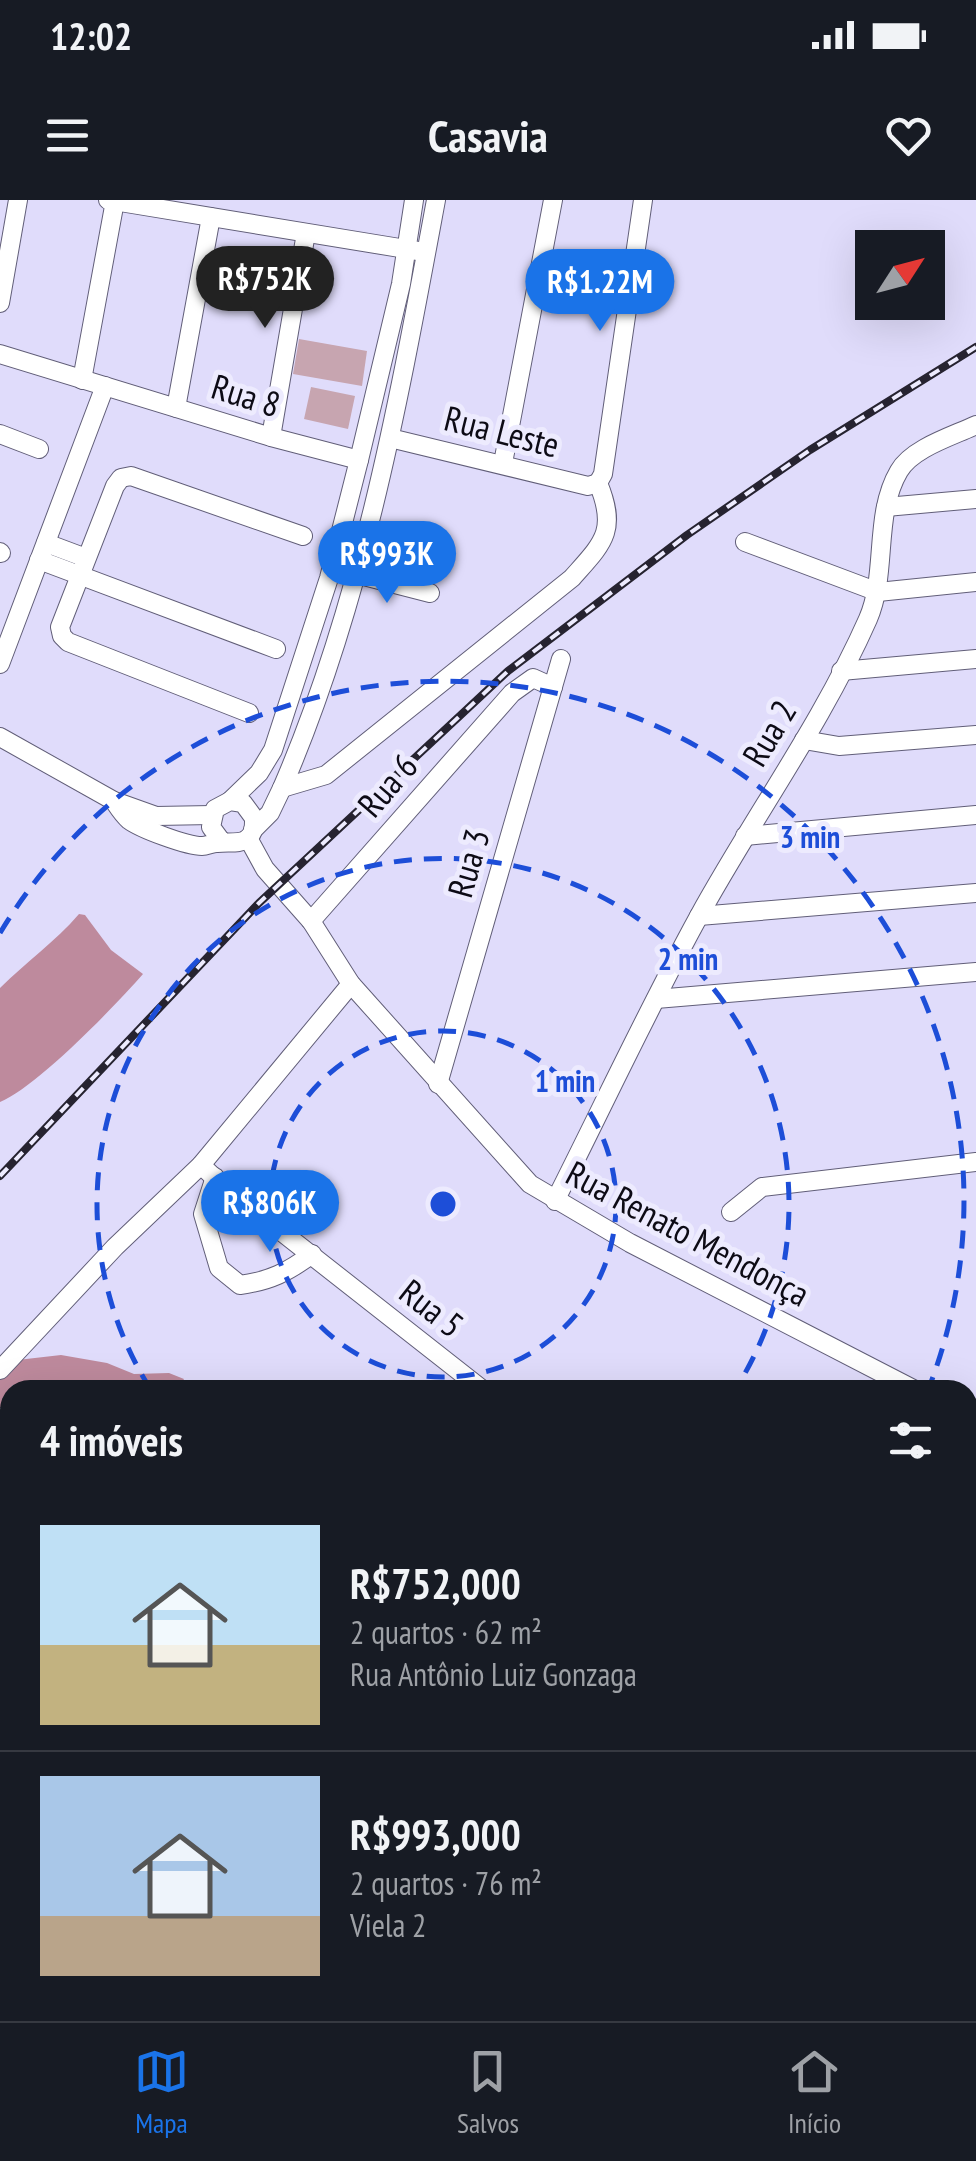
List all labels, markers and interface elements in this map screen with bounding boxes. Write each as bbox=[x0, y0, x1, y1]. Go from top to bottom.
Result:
text: 12:02 bbox=[50, 11, 132, 60]
text: Casavia bbox=[428, 106, 548, 164]
icon: menu bbox=[40, 108, 95, 163]
icon: heart bbox=[881, 108, 936, 163]
north arrow bbox=[855, 230, 945, 320]
map controls bbox=[855, 230, 945, 320]
pin: R$752K bbox=[184, 246, 346, 331]
pin: R$1.22M bbox=[508, 249, 692, 334]
text: R$752K bbox=[218, 257, 312, 299]
text: R$1.22M bbox=[547, 260, 653, 302]
street label: Rua 8 bbox=[206, 363, 286, 427]
street label: Rua Leste bbox=[440, 395, 564, 467]
pin: R$993K bbox=[306, 521, 468, 606]
text: R$993K bbox=[340, 532, 434, 574]
street label: Rua 2 bbox=[731, 692, 807, 774]
street label: Rua 6 bbox=[347, 744, 427, 826]
text: 3 min bbox=[780, 817, 840, 856]
street label: Rua 3 bbox=[436, 823, 500, 903]
text: 2 min bbox=[658, 939, 718, 978]
text: 1 min bbox=[535, 1061, 595, 1100]
street label: Rua Renato Mendonça bbox=[559, 1150, 817, 1316]
pin: R$806K bbox=[189, 1170, 351, 1255]
text: R$806K bbox=[223, 1181, 317, 1223]
centre of rings bbox=[425, 1186, 461, 1222]
street label: Rua 5 bbox=[391, 1269, 473, 1347]
text: 4 imóveis bbox=[40, 1413, 183, 1468]
icon: filters bbox=[883, 1413, 938, 1468]
text: R$752,000 bbox=[350, 1556, 521, 1611]
icon: home bbox=[120, 1565, 240, 1685]
text: 2 quartos · 62 m² bbox=[350, 1611, 542, 1653]
text: Rua Antônio Luiz Gonzaga bbox=[350, 1653, 637, 1695]
text: R$993,000 bbox=[350, 1807, 521, 1862]
icon: home bbox=[120, 1816, 240, 1936]
text: 2 quartos · 76 m² bbox=[350, 1862, 542, 1904]
text: Viela 2 bbox=[350, 1904, 426, 1946]
tab: Mapa bbox=[134, 2044, 189, 2141]
tab: Salvos bbox=[457, 2044, 519, 2141]
tab: Início bbox=[787, 2044, 842, 2141]

